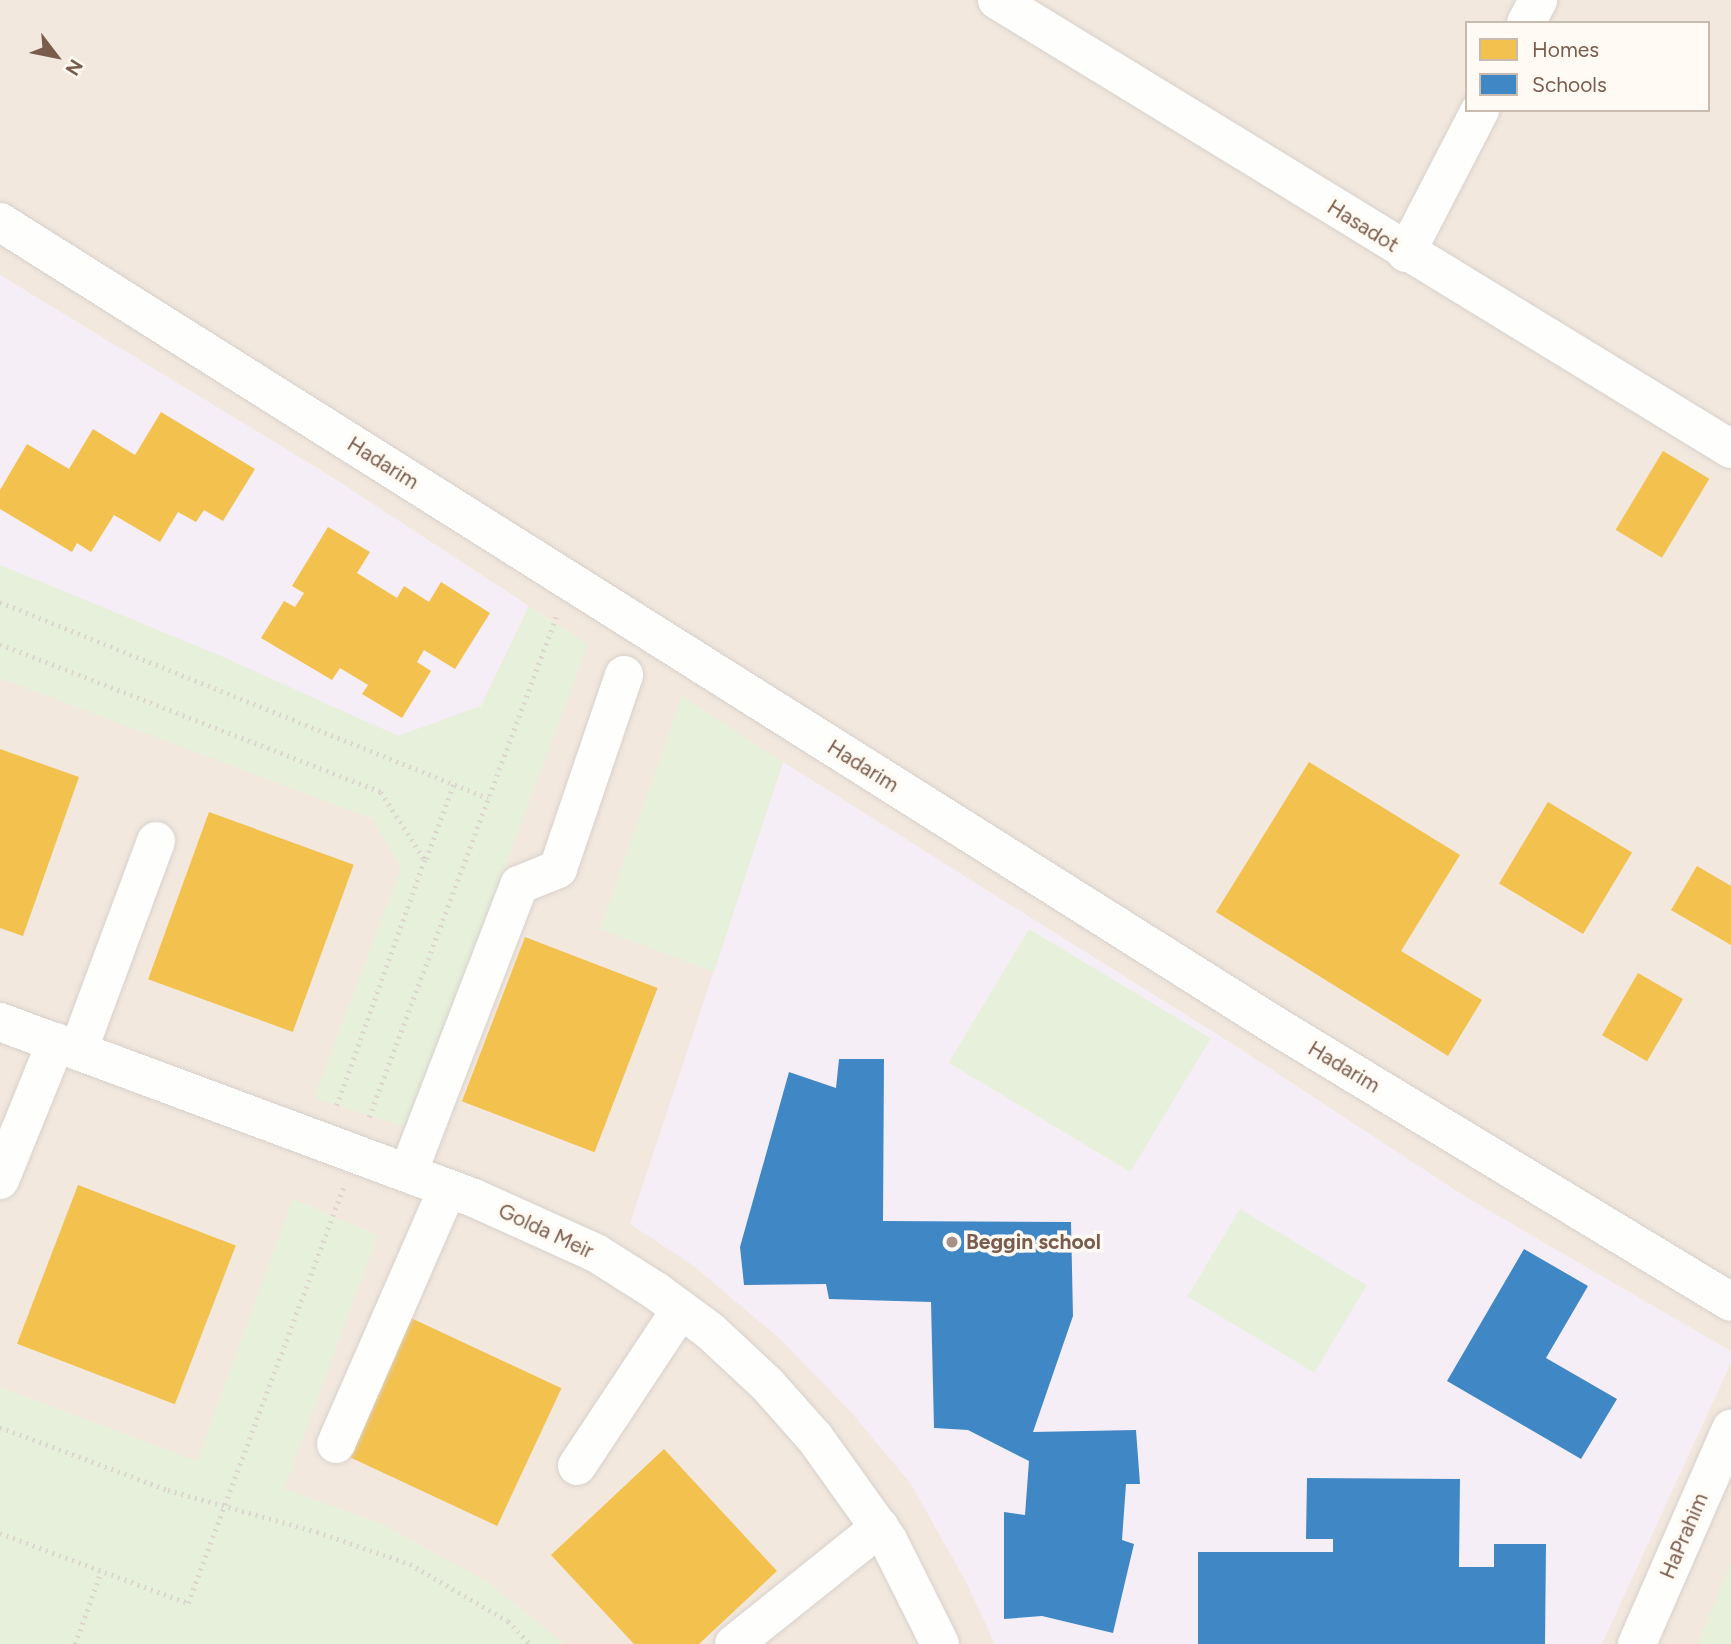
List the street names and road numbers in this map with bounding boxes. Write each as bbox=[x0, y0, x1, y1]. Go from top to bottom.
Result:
street label: Hasadot bbox=[1323, 194, 1403, 258]
street label: Hadarim bbox=[343, 431, 423, 495]
street label: Hadarim bbox=[823, 734, 903, 798]
street label: Hadarim bbox=[1304, 1036, 1384, 1098]
street label: Golda Meir bbox=[494, 1198, 598, 1264]
street label: HaPrahim bbox=[1655, 1489, 1713, 1583]

